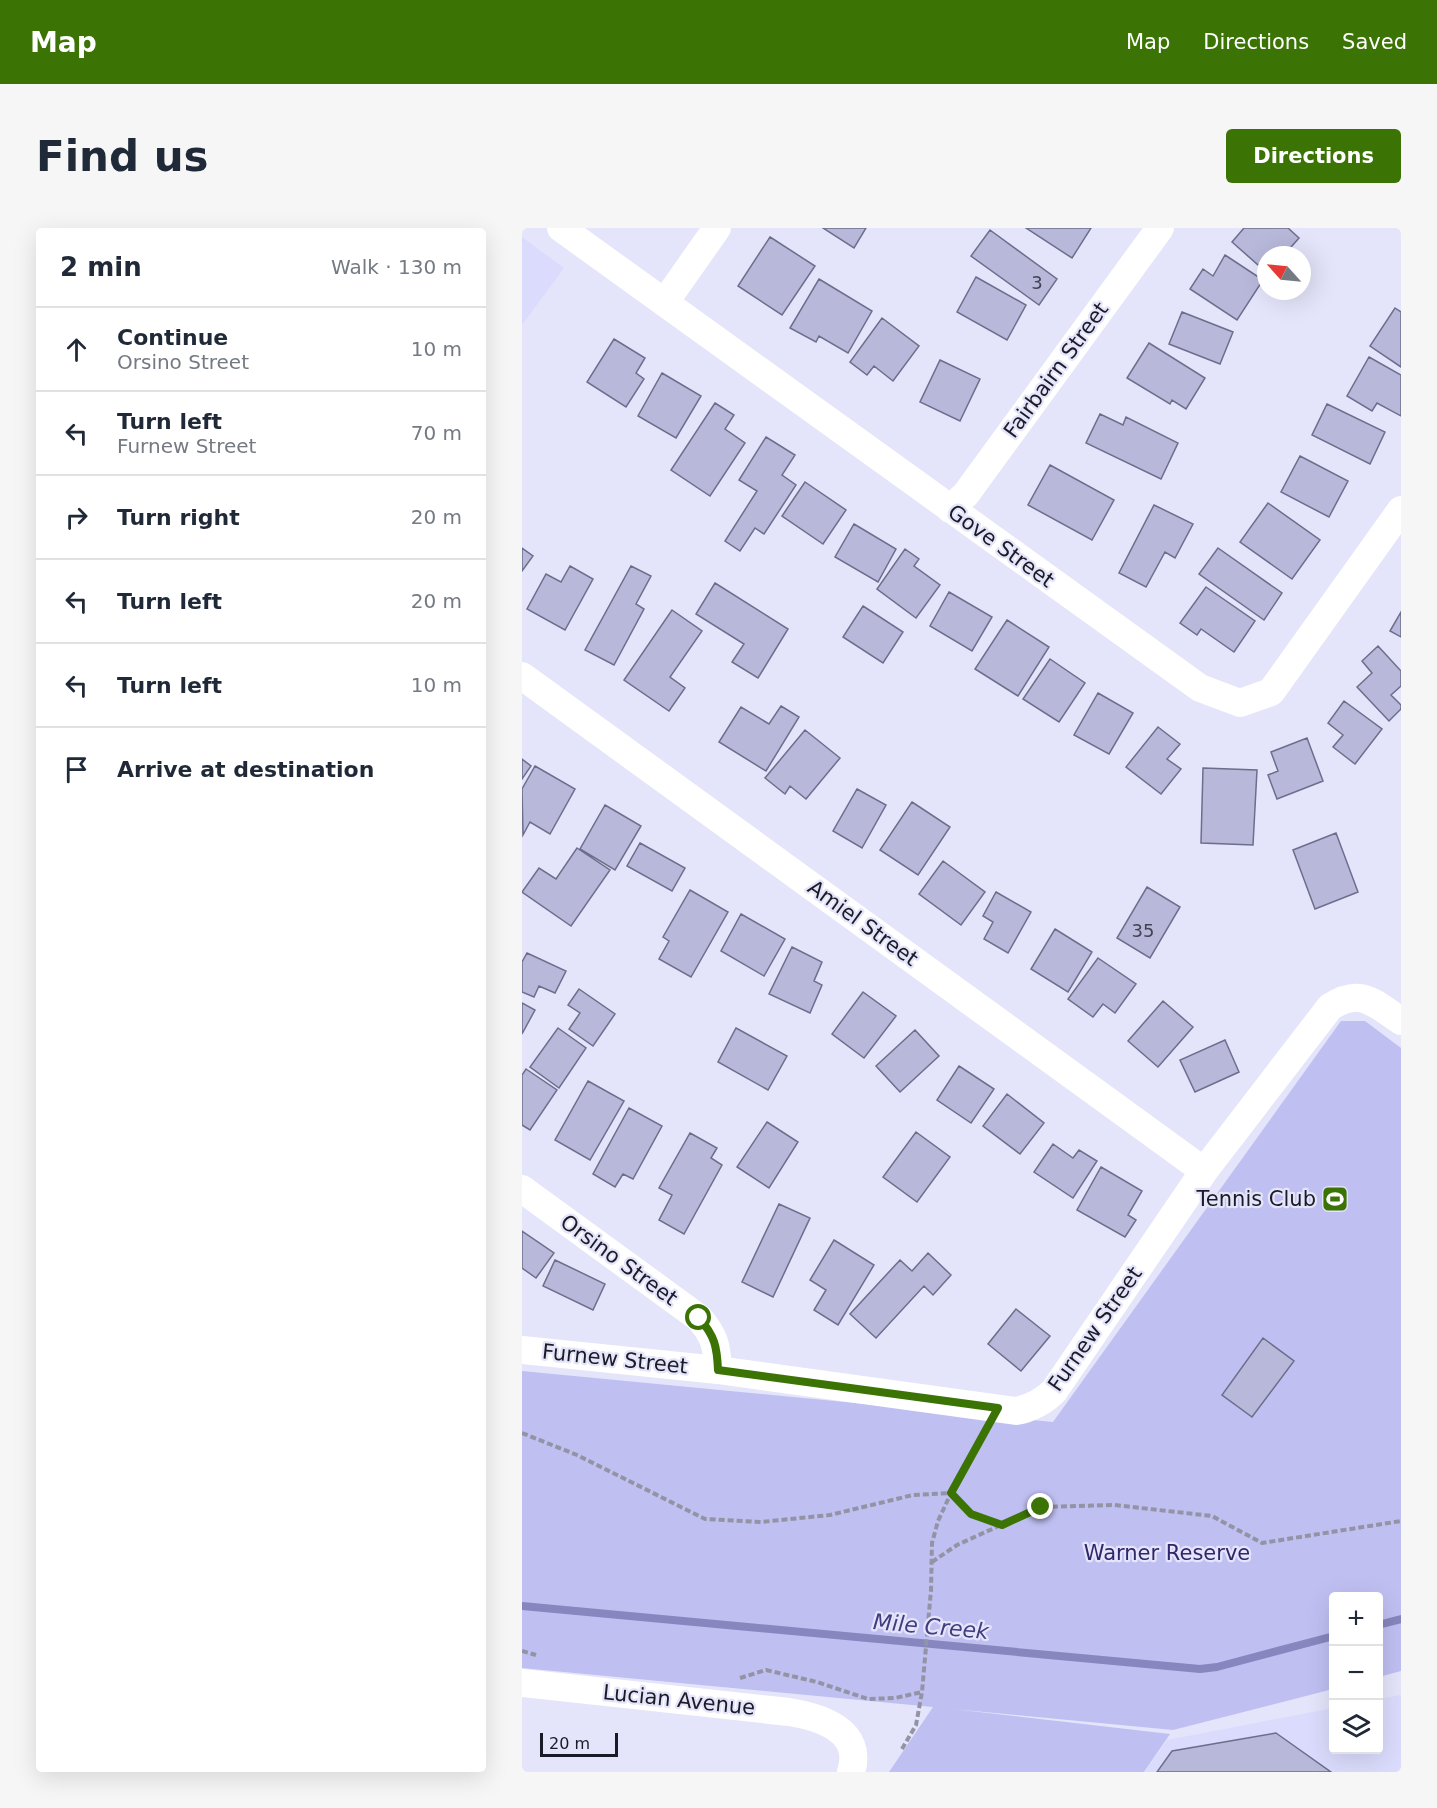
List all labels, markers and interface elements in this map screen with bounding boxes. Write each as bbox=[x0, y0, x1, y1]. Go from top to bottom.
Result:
text: Map bbox=[30, 26, 97, 59]
text: Map bbox=[1126, 30, 1170, 54]
text: Directions bbox=[1203, 30, 1309, 54]
text: Saved bbox=[1342, 30, 1407, 54]
button: Directions bbox=[1226, 129, 1401, 183]
text: Find us bbox=[36, 132, 209, 181]
north arrow bbox=[1257, 246, 1311, 300]
text: 2 min bbox=[60, 252, 142, 282]
text: Walk · 130 m bbox=[331, 255, 462, 279]
house number: 3 bbox=[1031, 272, 1043, 293]
street label: Fairbairn Street bbox=[999, 298, 1113, 442]
text: Continue bbox=[117, 325, 228, 350]
icon: ahead bbox=[60, 333, 93, 366]
text: 10 m bbox=[411, 337, 462, 361]
text: Orsino Street bbox=[117, 350, 249, 374]
text: Turn left bbox=[117, 409, 222, 434]
icon: left bbox=[60, 417, 93, 450]
text: 70 m bbox=[411, 421, 462, 445]
text: Furnew Street bbox=[117, 434, 256, 458]
street label: Gove Street bbox=[943, 500, 1059, 592]
icon: right bbox=[60, 501, 93, 534]
text: Turn right bbox=[117, 505, 240, 530]
text: 20 m bbox=[411, 505, 462, 529]
icon: left bbox=[60, 585, 93, 618]
text: Turn left bbox=[117, 589, 222, 614]
text: 20 m bbox=[411, 589, 462, 613]
icon: left bbox=[60, 669, 93, 702]
text: Turn left bbox=[117, 673, 222, 698]
text: 10 m bbox=[411, 673, 462, 697]
icon: arrive bbox=[60, 753, 93, 786]
text: Arrive at destination bbox=[117, 757, 374, 782]
street label: Amiel Street bbox=[803, 875, 923, 971]
house number: 35 bbox=[1132, 920, 1154, 941]
sports icon: Tennis Club bbox=[1320, 1184, 1350, 1214]
place label: Tennis Club bbox=[1196, 1187, 1316, 1211]
street label: Orsino Street bbox=[556, 1210, 682, 1310]
street label: Furnew Street bbox=[1043, 1262, 1147, 1396]
route start bbox=[685, 1304, 711, 1330]
street label: Furnew Street bbox=[541, 1339, 689, 1379]
route end bbox=[1027, 1493, 1053, 1519]
park label: Warner Reserve bbox=[1084, 1541, 1250, 1565]
map controls bbox=[1329, 1592, 1383, 1754]
button: + bbox=[1329, 1592, 1383, 1646]
water label: Mile Creek bbox=[872, 1609, 991, 1644]
button: − bbox=[1329, 1646, 1383, 1700]
street label: Lucian Avenue bbox=[602, 1680, 756, 1720]
button: layers bbox=[1329, 1700, 1383, 1754]
scale bar bbox=[540, 1730, 618, 1758]
text: 20 m bbox=[549, 1734, 590, 1753]

